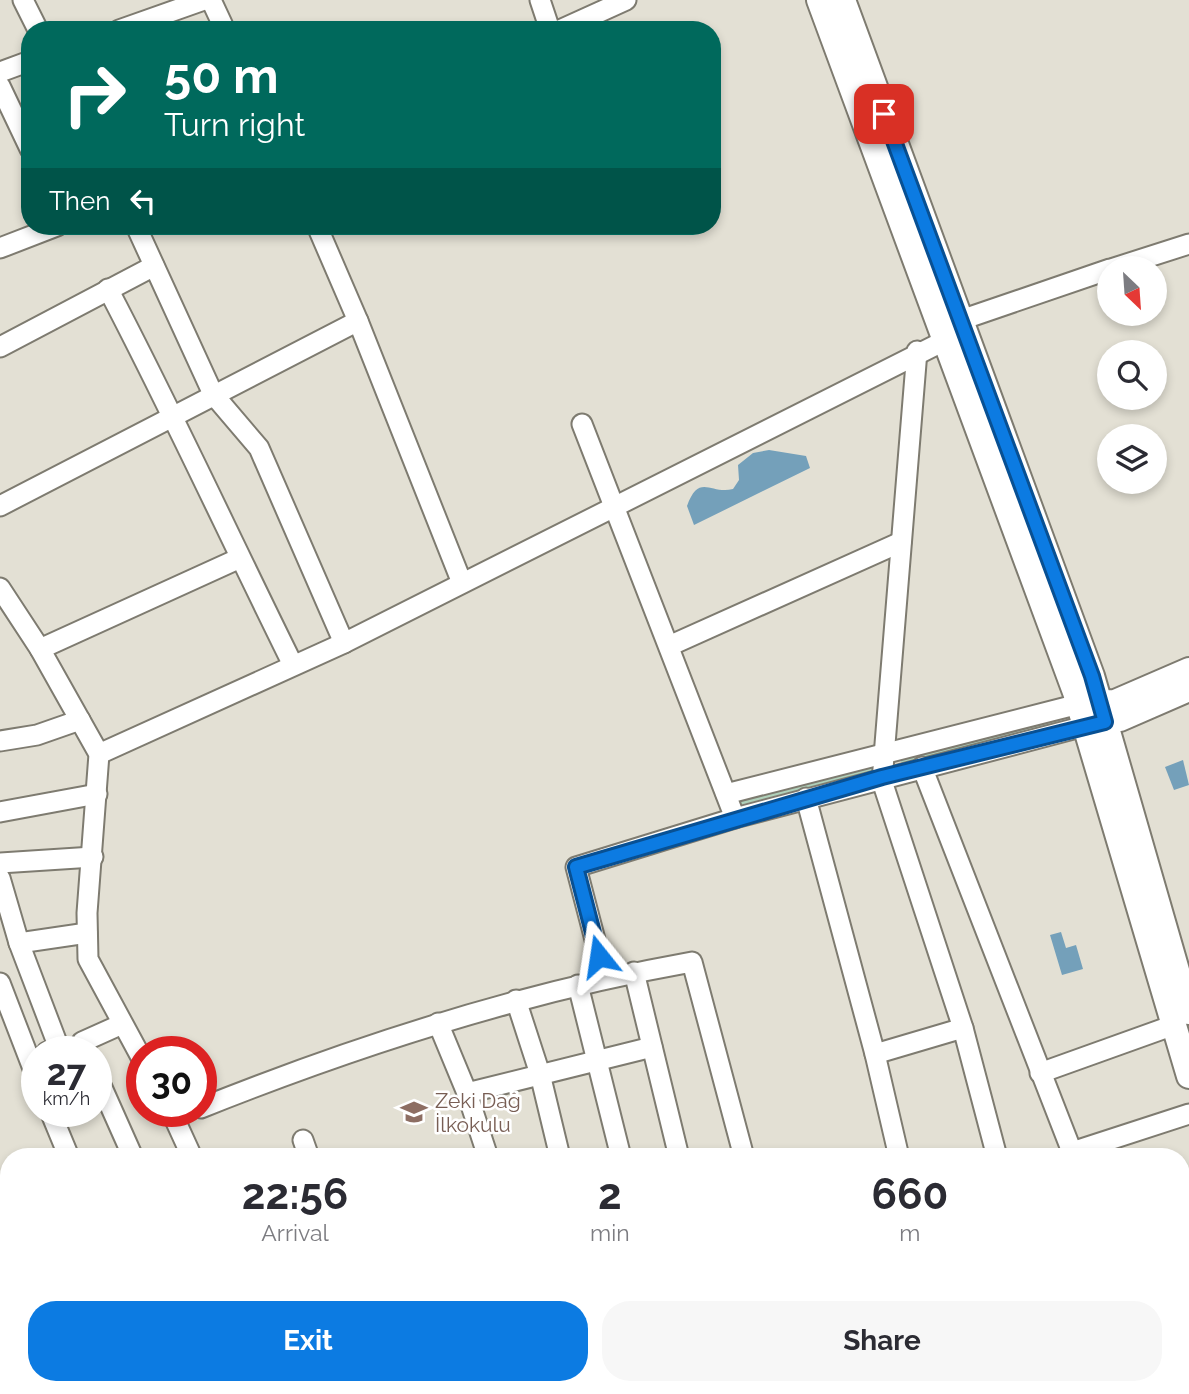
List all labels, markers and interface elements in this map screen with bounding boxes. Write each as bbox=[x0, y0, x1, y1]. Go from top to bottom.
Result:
text: 50 m bbox=[164, 47, 279, 104]
icon: right bbox=[49, 49, 140, 140]
pin bbox=[854, 84, 914, 144]
icon: arrive bbox=[865, 95, 903, 133]
text: Turn right bbox=[164, 106, 305, 143]
icon: left bbox=[124, 182, 162, 220]
text: Then bbox=[49, 186, 110, 216]
north arrow bbox=[1097, 256, 1167, 326]
map controls bbox=[1097, 256, 1167, 494]
button: search bbox=[1097, 340, 1167, 410]
button: layers bbox=[1097, 424, 1167, 494]
position arrow bbox=[562, 919, 636, 993]
speed limit sign: 30 bbox=[126, 1036, 217, 1127]
text: 27 bbox=[47, 1052, 86, 1093]
text: km/h bbox=[43, 1088, 90, 1109]
place label: Zeki Dağ İlkokulu bbox=[435, 1088, 521, 1137]
school or university icon: Zeki Dağ İlkokulu bbox=[399, 1097, 429, 1127]
text: 22:56 bbox=[242, 1170, 348, 1219]
text: 2 bbox=[598, 1170, 622, 1219]
text: 660 bbox=[871, 1170, 948, 1219]
text: Arrival bbox=[261, 1219, 329, 1246]
text: min bbox=[590, 1219, 630, 1246]
text: m bbox=[899, 1219, 920, 1246]
button: Exit bbox=[28, 1301, 588, 1381]
button: Share bbox=[602, 1301, 1162, 1381]

